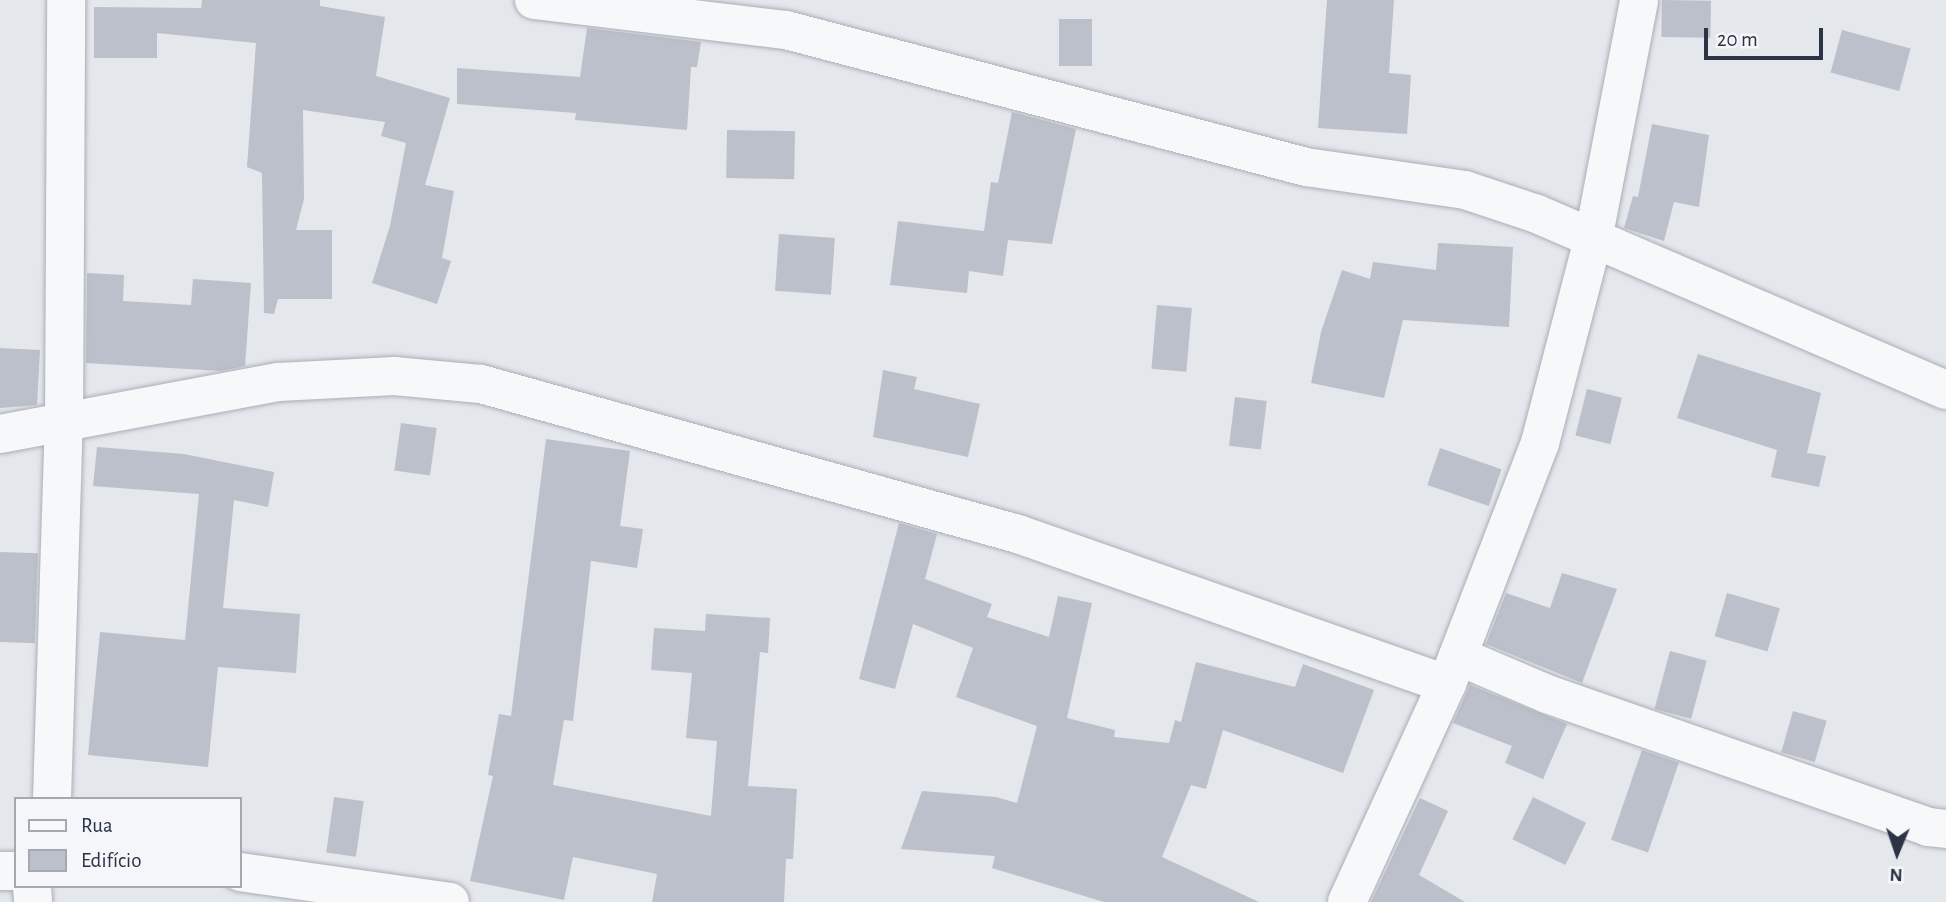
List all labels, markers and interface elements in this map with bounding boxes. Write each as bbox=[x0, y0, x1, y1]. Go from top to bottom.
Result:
scale bar bbox=[1708, 14, 1827, 58]
text: 20 m bbox=[1717, 29, 1758, 50]
legend bbox=[14, 797, 242, 888]
text: Rua bbox=[81, 815, 113, 836]
north arrow bbox=[1862, 818, 1932, 888]
text: Edifício bbox=[81, 850, 141, 871]
text: N bbox=[1889, 865, 1903, 884]

